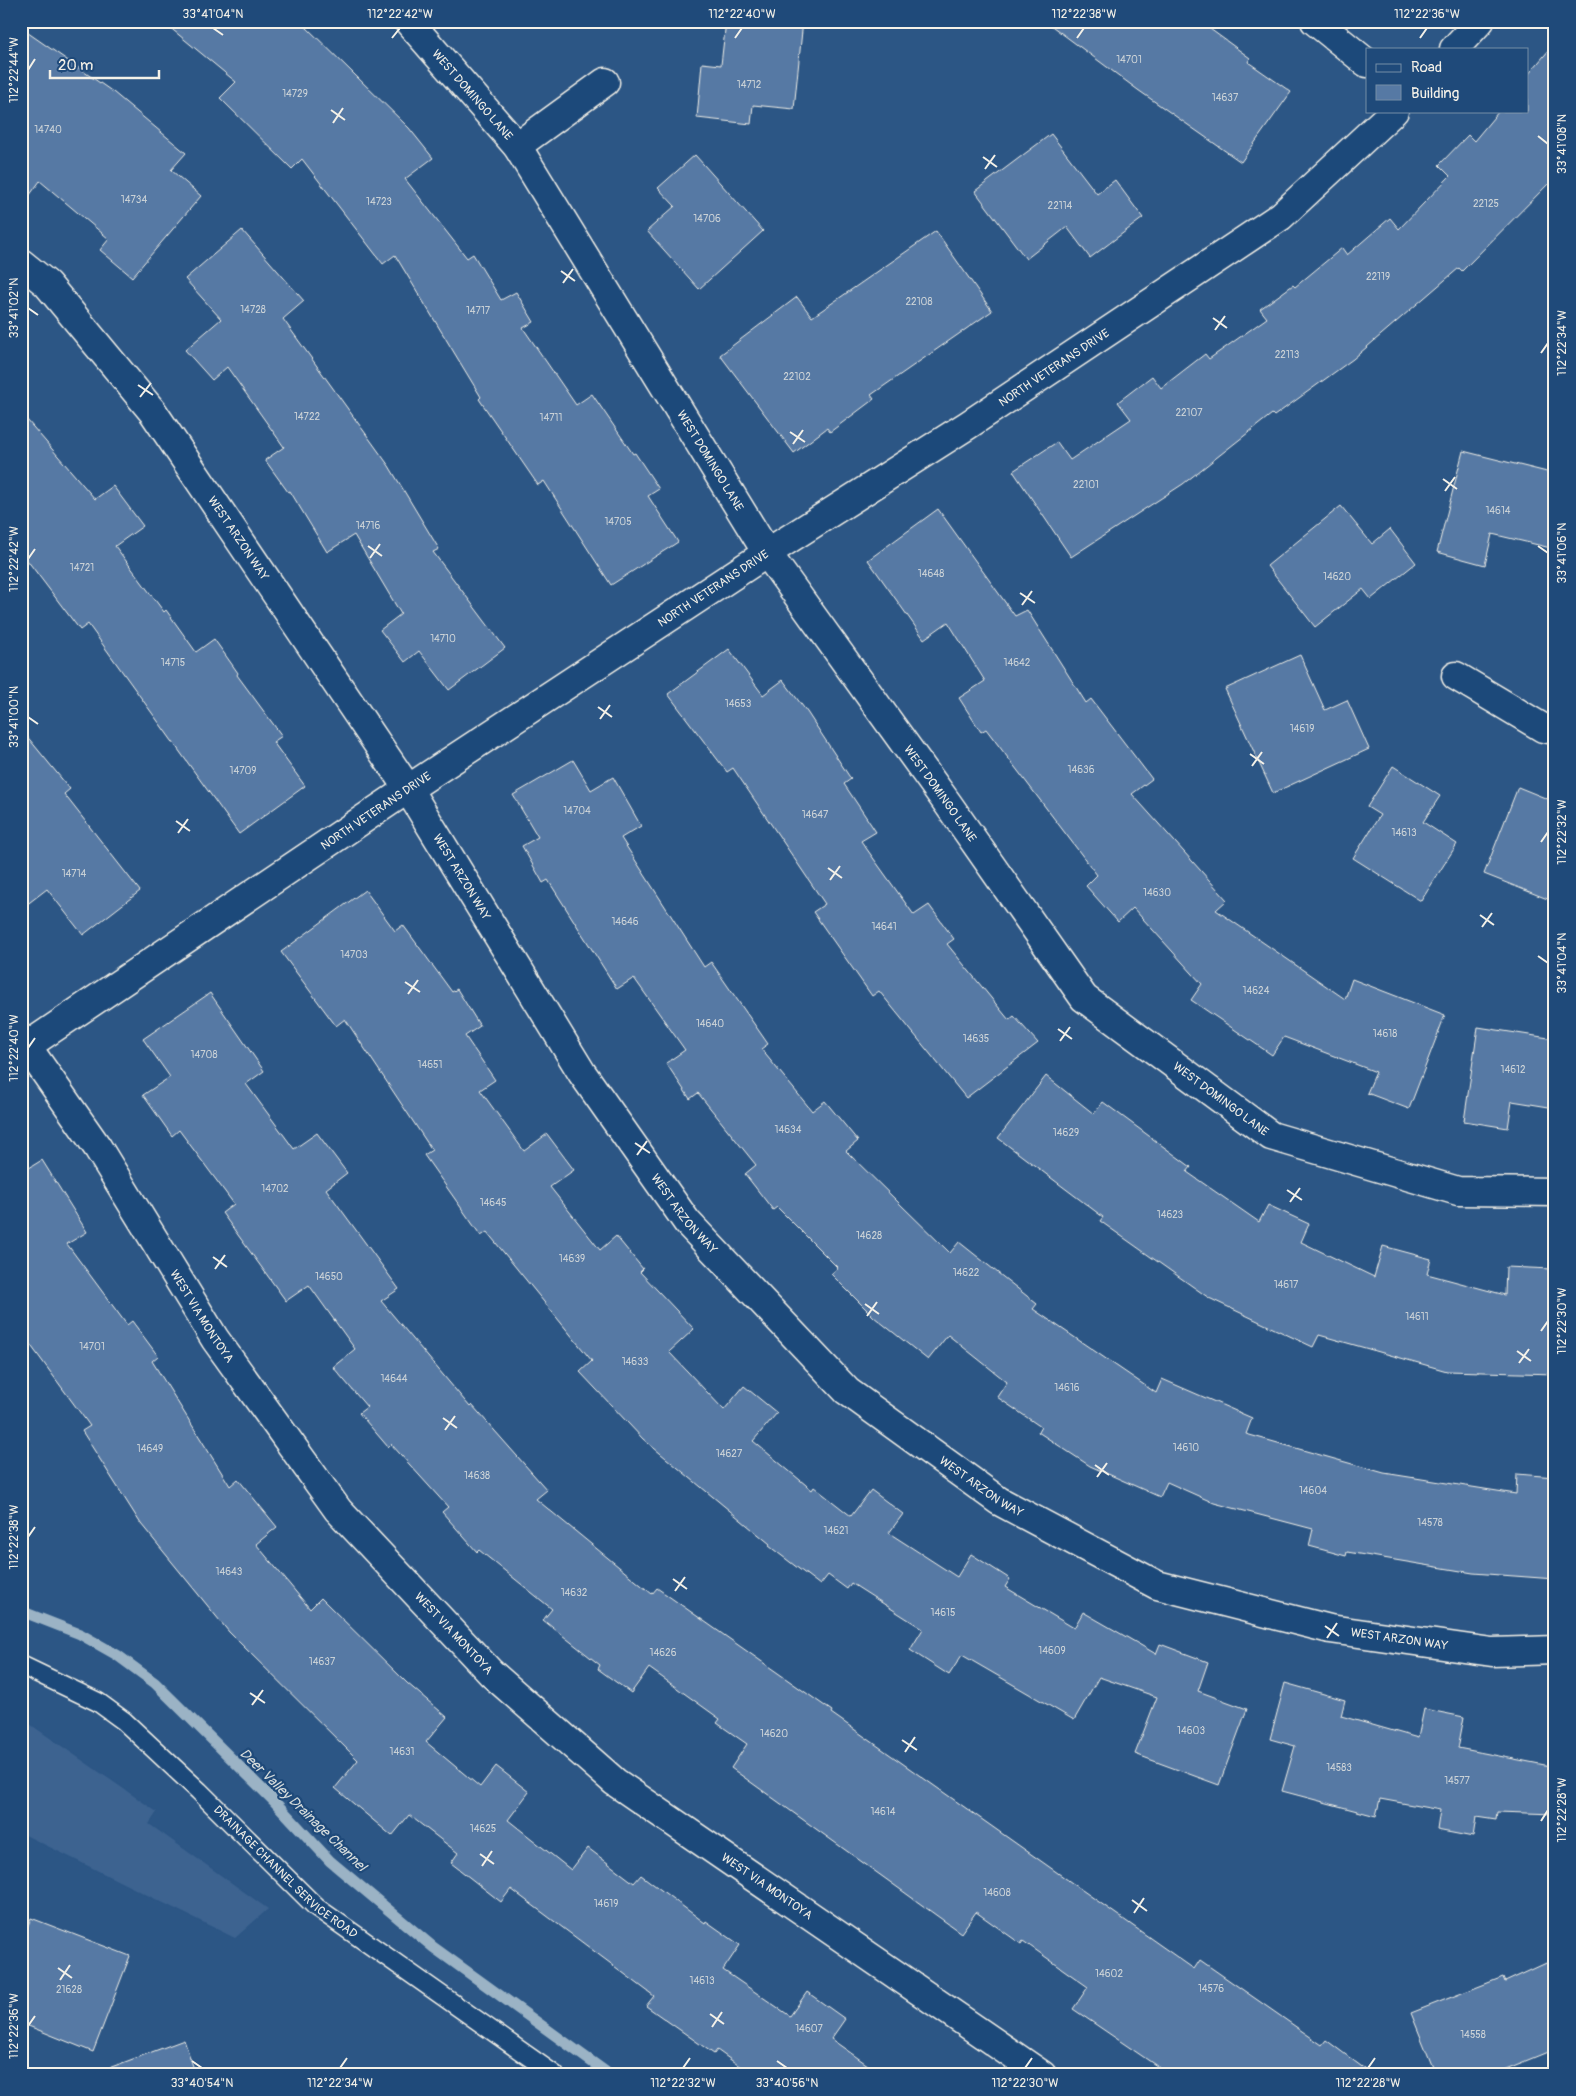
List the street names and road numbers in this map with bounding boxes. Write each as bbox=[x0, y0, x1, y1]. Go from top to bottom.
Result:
street label: WEST DOMINGO LANE bbox=[429, 47, 516, 143]
street label: NORTH VETERANS DRIVE bbox=[996, 325, 1112, 410]
street label: WEST DOMINGO LANE bbox=[674, 408, 747, 514]
street label: WEST ARZON WAY bbox=[205, 493, 272, 583]
street label: NORTH VETERANS DRIVE bbox=[655, 546, 772, 630]
street label: WEST DOMINGO LANE bbox=[901, 742, 980, 845]
street label: NORTH VETERANS DRIVE bbox=[318, 768, 434, 853]
street label: WEST ARZON WAY bbox=[430, 831, 494, 923]
street label: WEST DOMINGO LANE bbox=[1170, 1059, 1272, 1139]
street label: WEST ARZON WAY bbox=[648, 1171, 721, 1257]
street label: WEST VIA MONTOYA bbox=[167, 1267, 237, 1366]
street label: WEST ARZON WAY bbox=[937, 1453, 1026, 1520]
street label: WEST VIA MONTOYA bbox=[412, 1589, 496, 1678]
street label: WEST ARZON WAY bbox=[1350, 1625, 1449, 1653]
street label: DRAINAGE CHANNEL SERVICE ROAD bbox=[211, 1802, 361, 1942]
street label: WEST VIA MONTOYA bbox=[719, 1850, 816, 1923]

